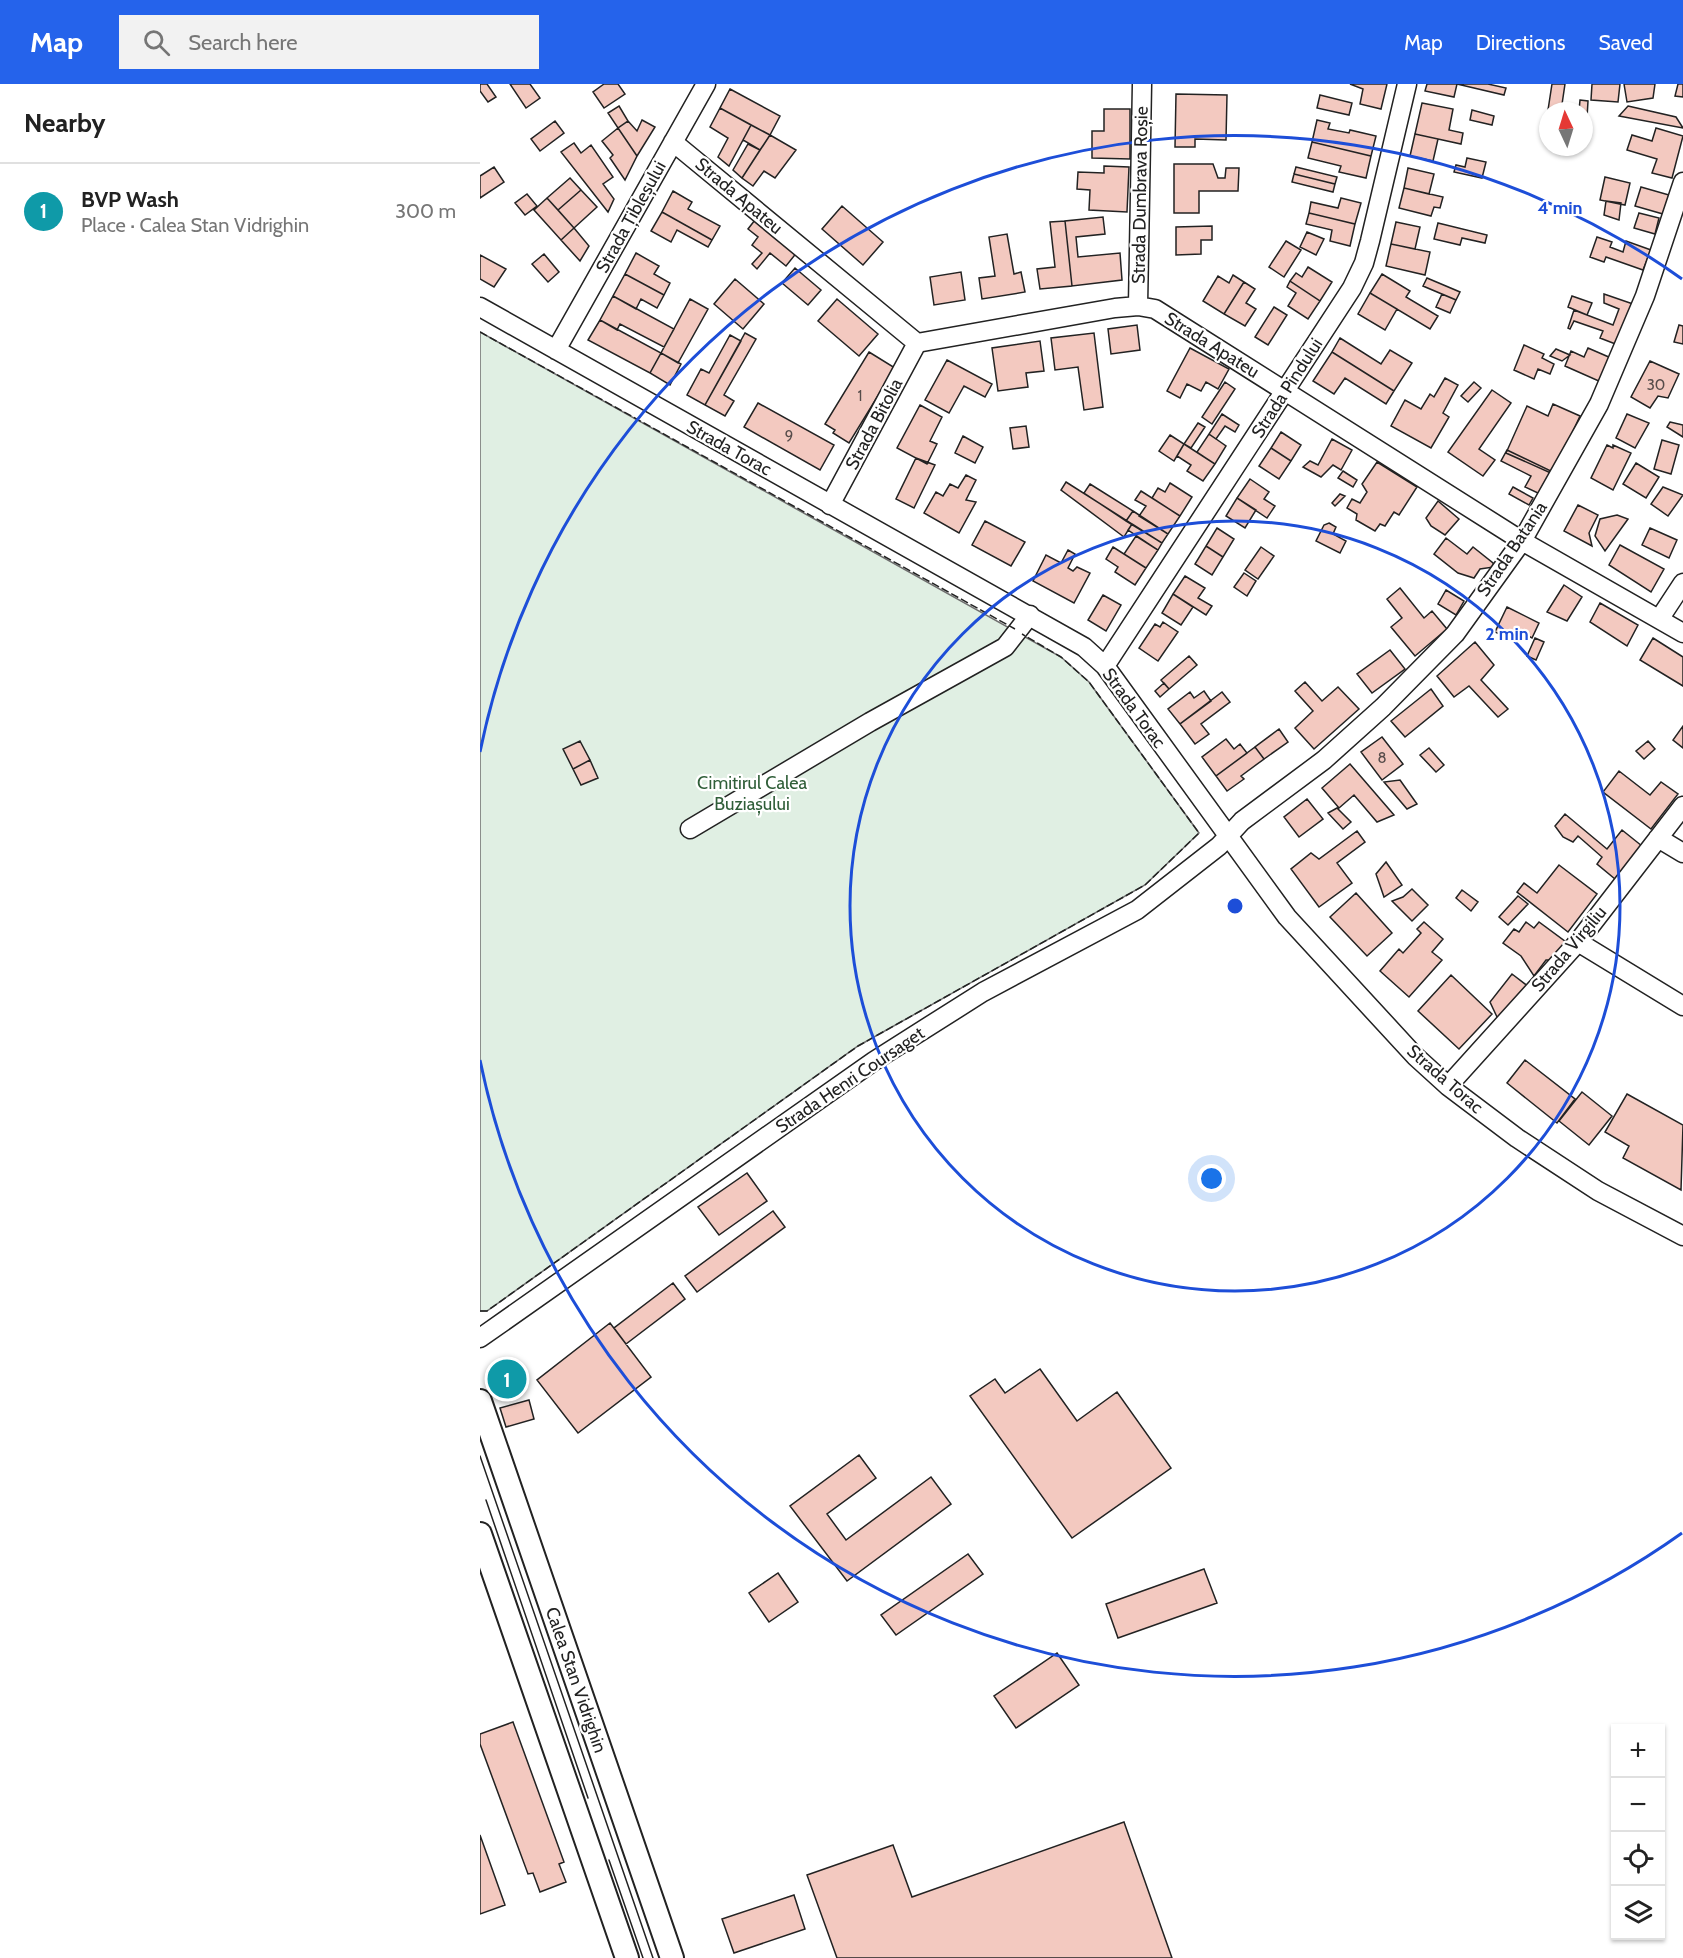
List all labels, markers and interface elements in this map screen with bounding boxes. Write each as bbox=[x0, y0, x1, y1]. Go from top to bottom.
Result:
search box bbox=[119, 15, 539, 69]
text: Map bbox=[30, 25, 83, 59]
icon: search bbox=[140, 26, 173, 59]
text: Search here bbox=[188, 29, 297, 56]
text: Map bbox=[1404, 30, 1443, 55]
text: Directions bbox=[1476, 30, 1565, 55]
text: Saved bbox=[1598, 30, 1653, 55]
north arrow bbox=[1539, 102, 1593, 156]
street label: Strada Dumbrava Roșie bbox=[1127, 106, 1154, 284]
text: Nearby bbox=[24, 107, 105, 139]
street label: Strada Apateu bbox=[691, 153, 787, 239]
street label: Strada Țibleșului bbox=[591, 157, 672, 277]
text: BVP Wash bbox=[81, 186, 179, 213]
text: 4 min bbox=[1537, 197, 1583, 219]
text: 1 bbox=[40, 199, 47, 223]
text: 300 m bbox=[395, 199, 456, 223]
text: Place · Calea Stan Vidrighin bbox=[81, 213, 309, 237]
street label: Strada Apateu bbox=[1161, 307, 1263, 383]
street label: Strada Pindului bbox=[1247, 334, 1327, 442]
street label: Strada Bitolia bbox=[841, 374, 907, 473]
house number: 30 bbox=[1647, 376, 1665, 394]
house number: 1 bbox=[858, 387, 862, 405]
street label: Strada Torac bbox=[683, 416, 775, 480]
house number: 9 bbox=[785, 427, 793, 445]
street label: Strada Batania bbox=[1472, 497, 1552, 601]
text: 2 min bbox=[1485, 623, 1529, 645]
street label: Strada Torac bbox=[1098, 664, 1170, 752]
house number: 8 bbox=[1377, 749, 1387, 767]
park label: Cimitirul Calea Buziașului bbox=[697, 772, 807, 816]
centre of rings bbox=[1225, 896, 1245, 916]
street label: Strada Virgiliu bbox=[1527, 902, 1611, 996]
street label: Strada Henri Coursaget bbox=[771, 1022, 929, 1138]
street label: Strada Torac bbox=[1402, 1040, 1488, 1118]
your location bbox=[1197, 1164, 1226, 1193]
pin: 1 bbox=[488, 1356, 526, 1402]
street label: Calea Stan Vidrighin bbox=[541, 1604, 611, 1756]
map controls bbox=[1611, 1724, 1665, 1940]
button: + bbox=[1611, 1724, 1665, 1778]
button: − bbox=[1611, 1778, 1665, 1832]
button: locate bbox=[1611, 1832, 1665, 1886]
button: layers bbox=[1611, 1886, 1665, 1940]

